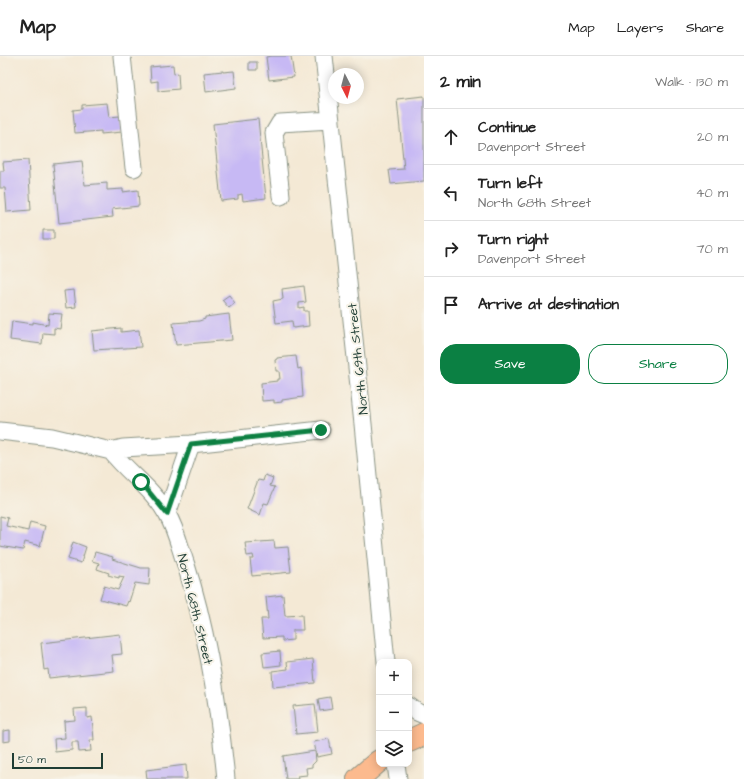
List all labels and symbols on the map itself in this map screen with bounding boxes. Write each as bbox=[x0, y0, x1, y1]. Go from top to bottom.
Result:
north arrow bbox=[328, 68, 364, 104]
street label: North 69th Street bbox=[343, 301, 373, 416]
route end bbox=[312, 421, 330, 439]
route start bbox=[132, 473, 150, 491]
street label: North 68th Street bbox=[173, 552, 218, 667]
scale bar bbox=[12, 751, 103, 770]

